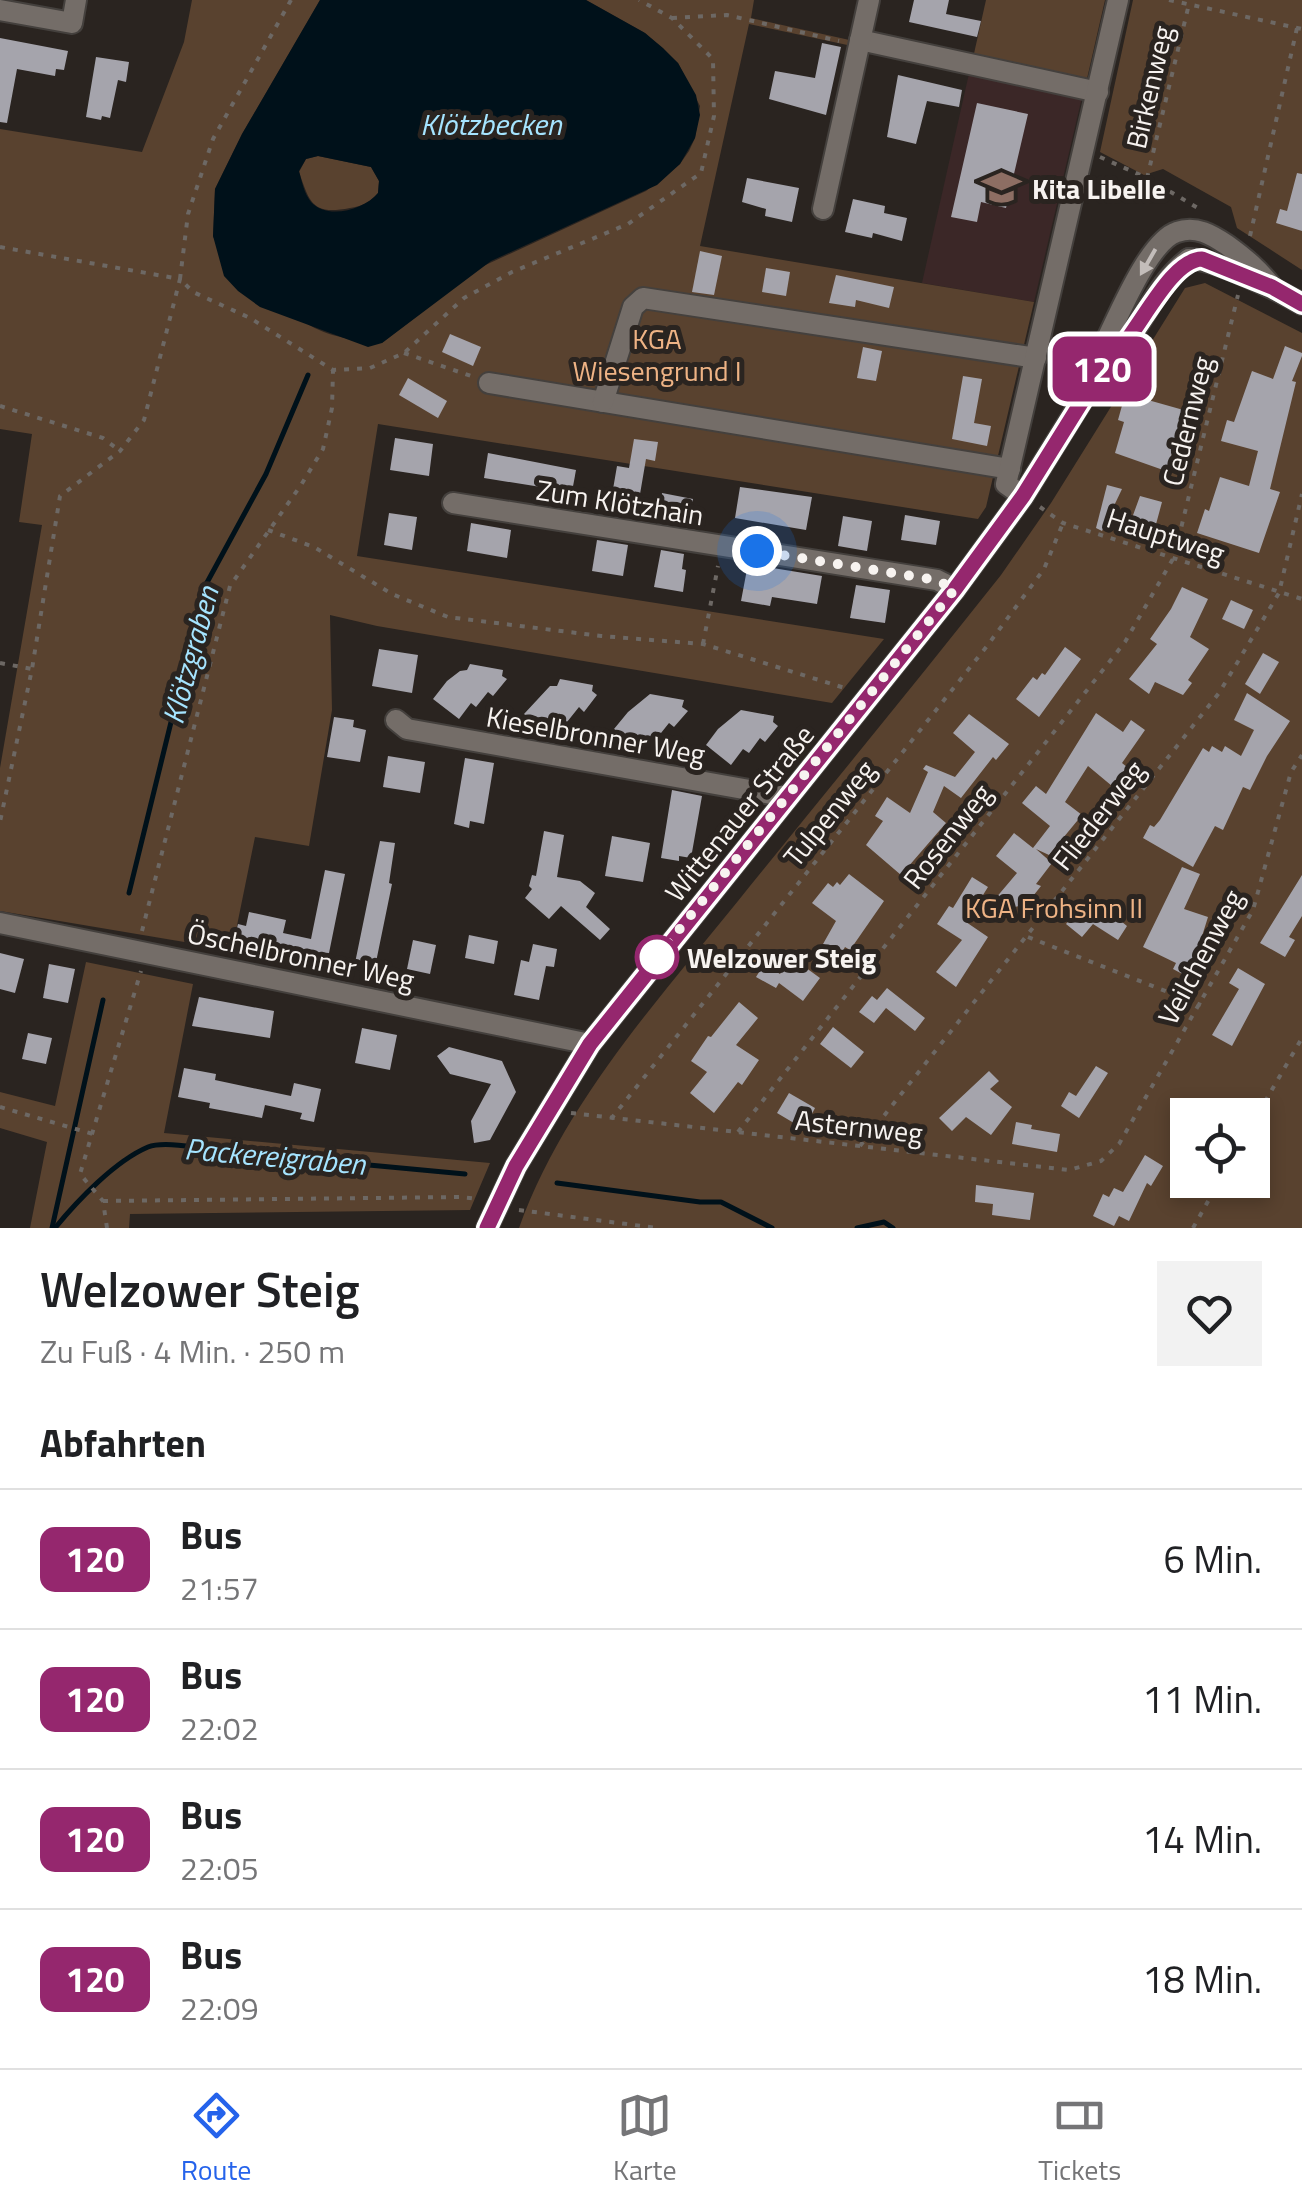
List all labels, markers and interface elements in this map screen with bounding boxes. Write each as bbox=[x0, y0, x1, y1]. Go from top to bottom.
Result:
street label: Birkenweg bbox=[1114, 21, 1184, 153]
water label: Klötzbecken bbox=[420, 101, 563, 147]
school or university icon: Kita Libelle bbox=[981, 167, 1023, 209]
place label: Kita Libelle bbox=[1032, 167, 1166, 210]
one-way arrow bbox=[1140, 248, 1157, 277]
park label: KGA Wiesengrund I bbox=[572, 317, 742, 392]
line badge: 120 bbox=[1044, 336, 1160, 402]
text: 120 bbox=[1073, 342, 1131, 396]
street label: Cedernweg bbox=[1150, 352, 1224, 490]
street label: Zum Klötzhain bbox=[533, 468, 707, 536]
street label: Hauptweg bbox=[1101, 496, 1231, 574]
your location bbox=[732, 526, 782, 576]
water label: Klötzgraben bbox=[150, 580, 231, 729]
street label: Kieselbronner Weg bbox=[483, 695, 709, 775]
street label: Wittenauer Straße bbox=[654, 715, 824, 911]
street label: Tulpenweg bbox=[772, 750, 886, 876]
street label: Fliederweg bbox=[1041, 751, 1155, 879]
street label: Rosenweg bbox=[892, 774, 1002, 898]
street label: Veilchenweg bbox=[1146, 881, 1254, 1033]
park label: KGA Frohsinn II bbox=[965, 886, 1143, 929]
street label: Öschelbronner Weg bbox=[183, 911, 419, 1001]
marker: Welzower Steig bbox=[636, 936, 678, 978]
place label: Welzower Steig bbox=[687, 936, 876, 979]
street label: Asternweg bbox=[793, 1098, 925, 1154]
map controls bbox=[1170, 1098, 1270, 1198]
button: locate bbox=[1170, 1098, 1270, 1198]
water label: Packereigraben bbox=[183, 1125, 368, 1187]
text: Welzower Steig bbox=[40, 1253, 360, 1326]
button: heart bbox=[1157, 1261, 1262, 1366]
text: Zu Fuß · 4 Min. · 250 m bbox=[40, 1327, 345, 1375]
text: Abfahrten bbox=[40, 1414, 206, 1472]
text: Bus bbox=[180, 1506, 242, 1564]
text: 6 Min. bbox=[1164, 1530, 1262, 1588]
text: 120 bbox=[66, 1532, 124, 1586]
text: 21:57 bbox=[180, 1564, 259, 1612]
text: Bus bbox=[180, 1646, 242, 1704]
text: 11 Min. bbox=[1142, 1670, 1262, 1728]
text: 120 bbox=[66, 1672, 124, 1726]
text: 22:02 bbox=[180, 1704, 259, 1752]
text: Bus bbox=[180, 1786, 242, 1844]
text: 14 Min. bbox=[1142, 1810, 1262, 1868]
text: 120 bbox=[66, 1812, 124, 1866]
text: 22:05 bbox=[180, 1844, 259, 1892]
text: Bus bbox=[180, 1926, 242, 1984]
text: 18 Min. bbox=[1142, 1950, 1262, 2008]
text: 120 bbox=[66, 1952, 124, 2006]
text: 22:09 bbox=[180, 1984, 259, 2032]
tab: Route bbox=[181, 2088, 251, 2191]
tab: Karte bbox=[613, 2088, 677, 2191]
tab: Tickets bbox=[1038, 2088, 1121, 2191]

